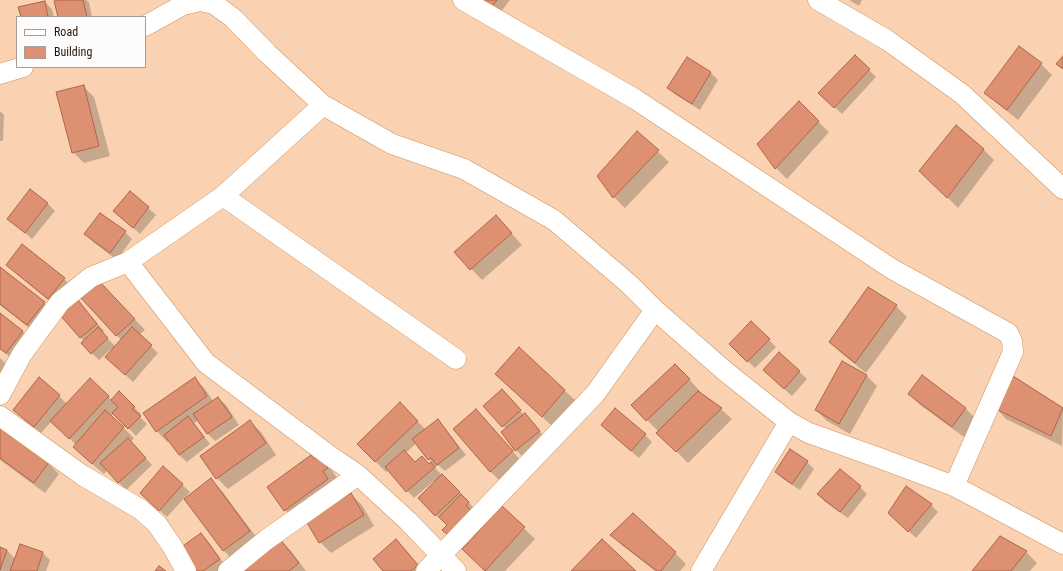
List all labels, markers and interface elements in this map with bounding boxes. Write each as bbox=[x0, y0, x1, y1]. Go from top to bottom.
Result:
legend bbox=[16, 16, 146, 68]
text: Road bbox=[54, 25, 78, 39]
text: Building bbox=[54, 45, 92, 59]

